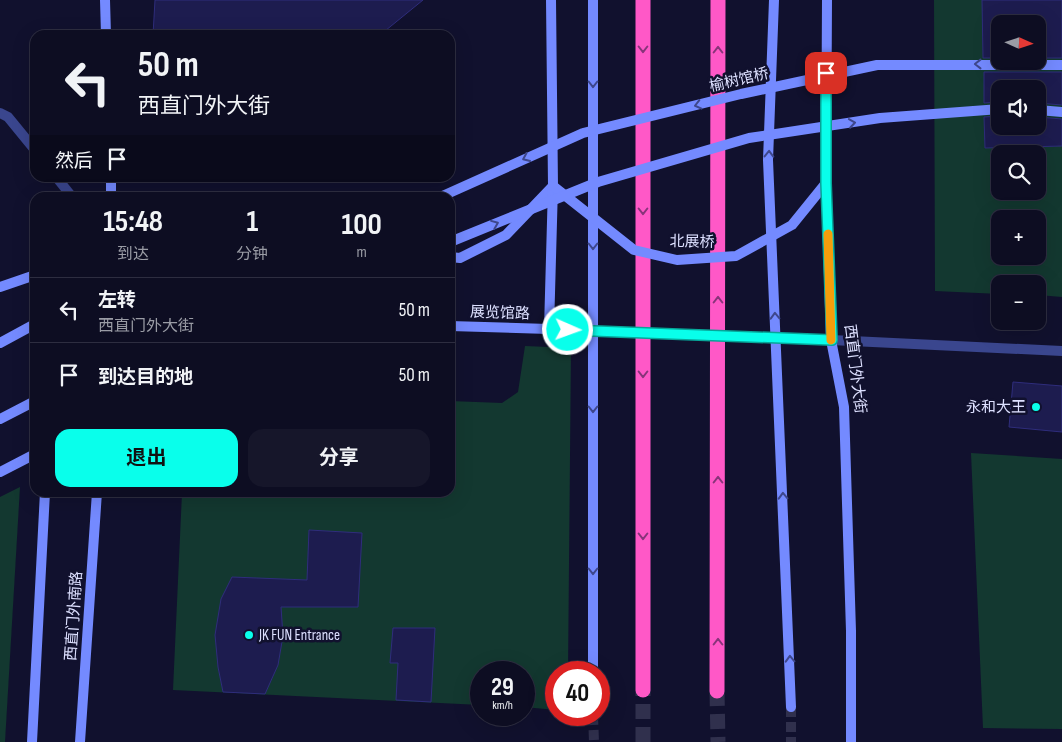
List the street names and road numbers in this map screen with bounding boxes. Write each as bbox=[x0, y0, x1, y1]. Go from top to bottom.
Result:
street label: 榆树馆桥 bbox=[708, 64, 770, 96]
street label: 北展桥 bbox=[669, 232, 715, 252]
street label: 展览馆路 bbox=[470, 302, 530, 324]
street label: 西直门外大街 bbox=[840, 323, 870, 415]
street label: 西直门外南路 bbox=[61, 570, 87, 662]

